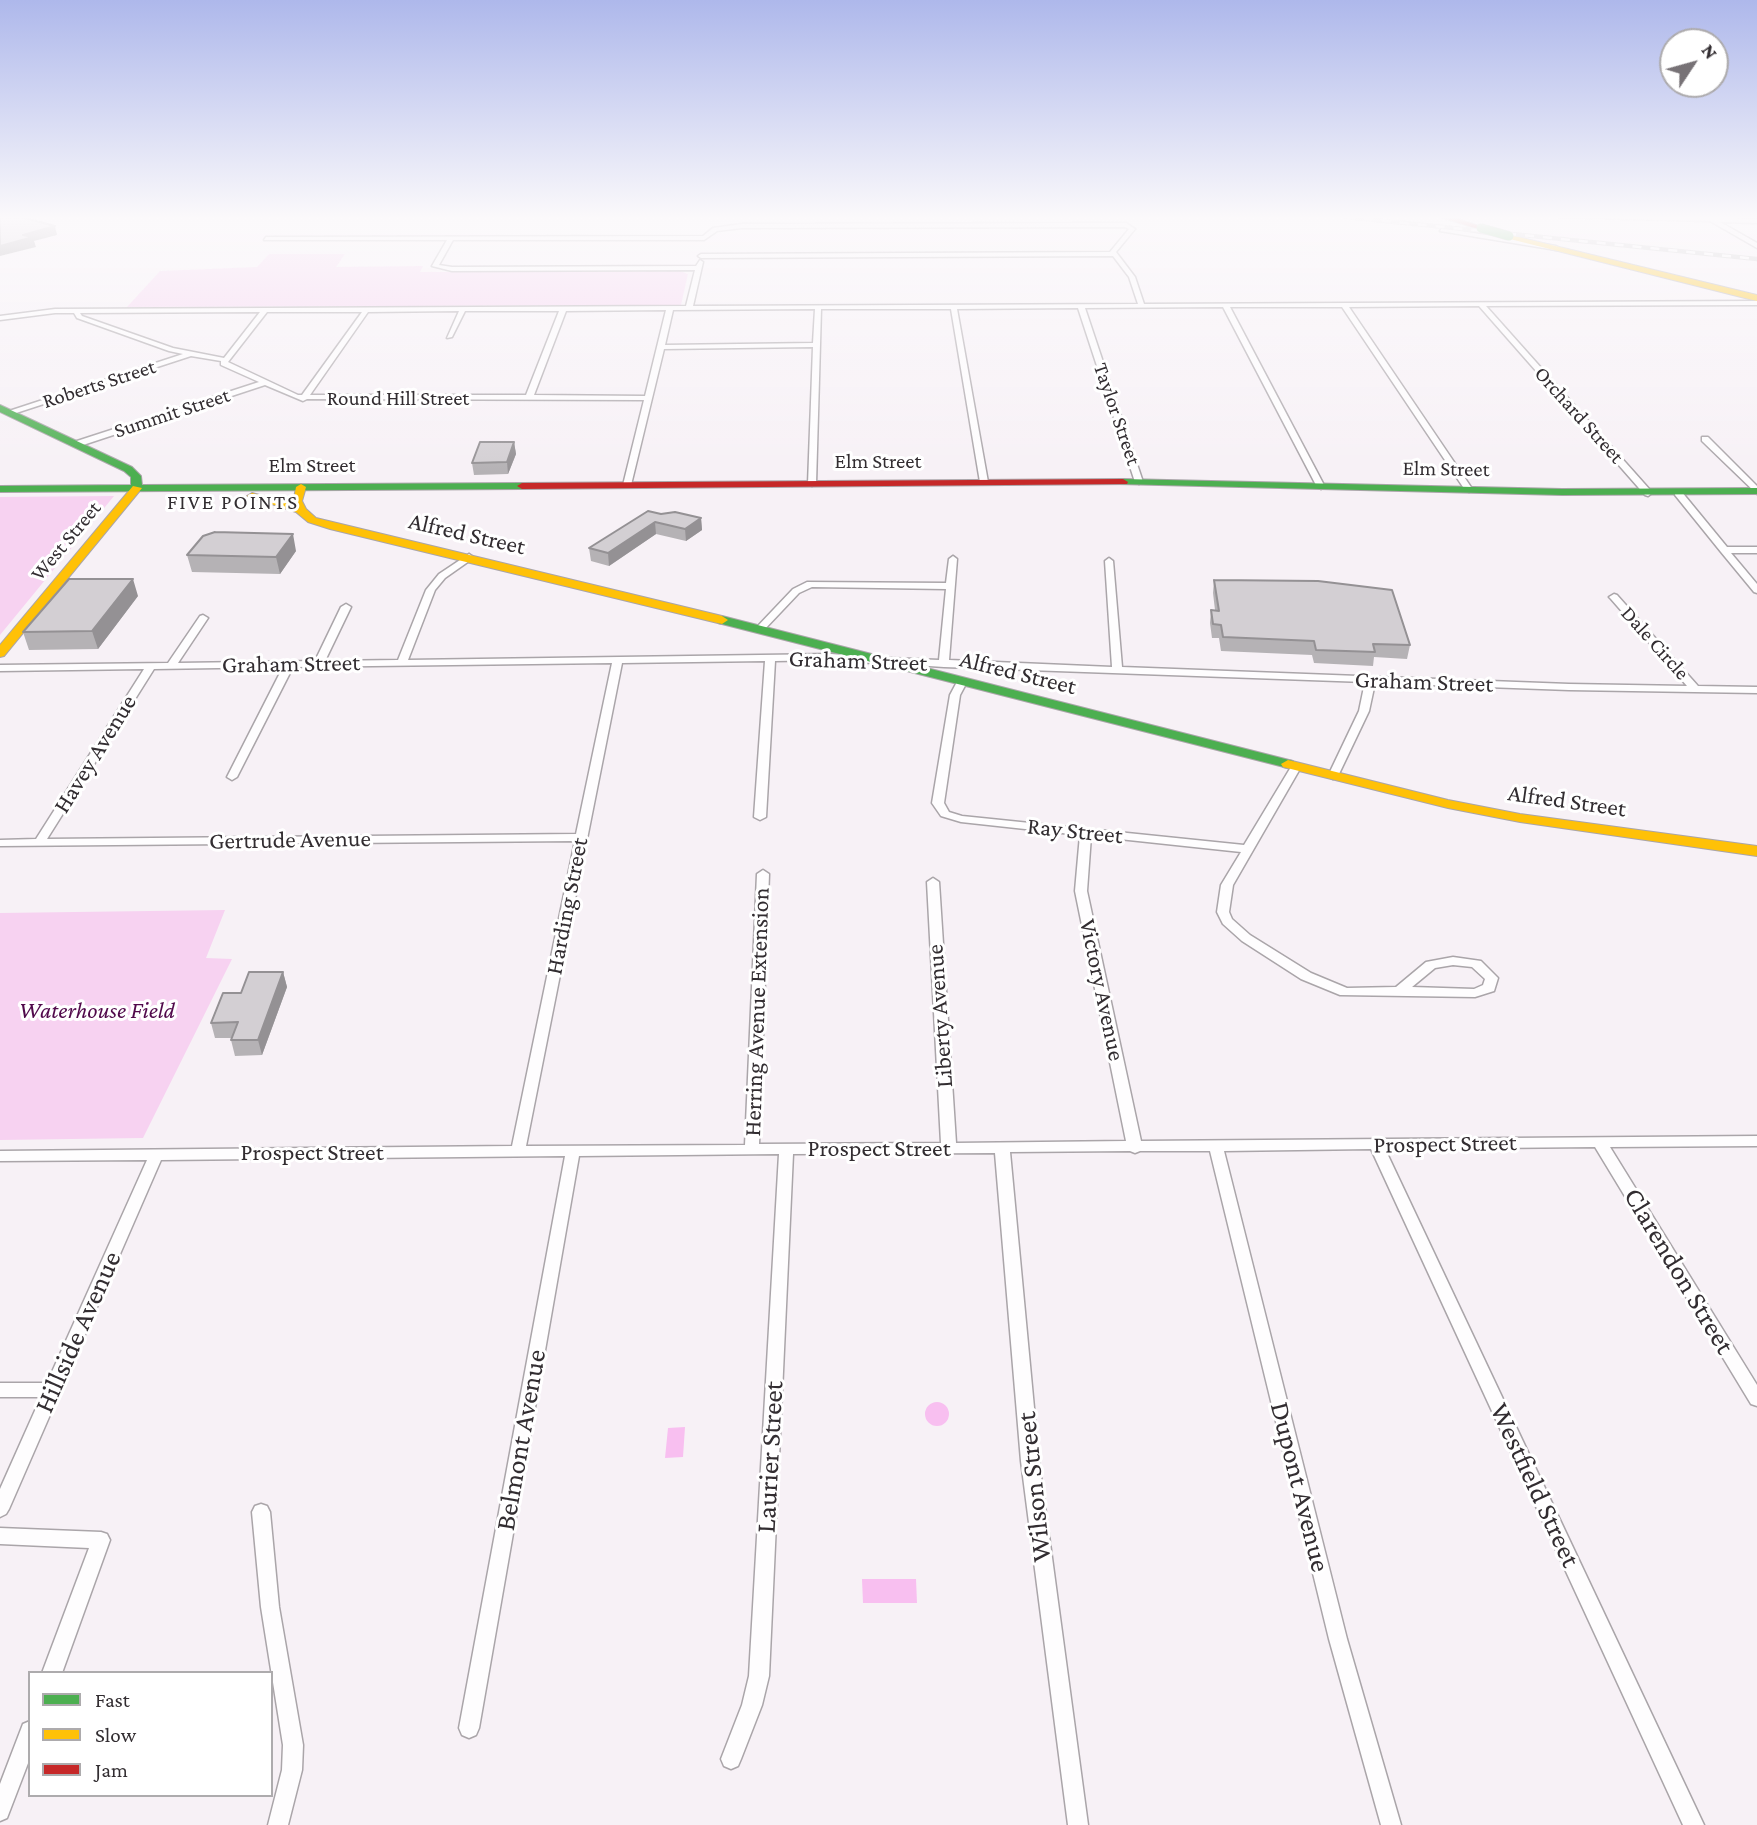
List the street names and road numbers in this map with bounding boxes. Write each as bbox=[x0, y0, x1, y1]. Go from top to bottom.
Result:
street label: Roberts Street bbox=[39, 354, 159, 414]
street label: Taylor Street bbox=[1088, 360, 1146, 468]
street label: Orchard Street bbox=[1529, 361, 1629, 469]
street label: Summit Street bbox=[111, 382, 233, 444]
street label: Round Hill Street bbox=[327, 386, 469, 412]
street label: Elm Street bbox=[835, 449, 921, 475]
street label: Elm Street bbox=[269, 453, 355, 479]
street label: Elm Street bbox=[1402, 456, 1490, 482]
street label: West Street bbox=[26, 496, 106, 586]
street label: Alfred Street bbox=[406, 507, 528, 561]
street label: Dale Circle bbox=[1615, 601, 1695, 685]
street label: Graham Street bbox=[788, 644, 928, 678]
street label: Alfred Street bbox=[957, 645, 1079, 701]
street label: Graham Street bbox=[222, 648, 360, 680]
street label: Graham Street bbox=[1354, 665, 1494, 699]
street label: Havey Avenue bbox=[47, 689, 143, 819]
street label: Alfred Street bbox=[1506, 778, 1628, 824]
street label: Ray Street bbox=[1026, 812, 1124, 850]
street label: Gertrude Avenue bbox=[209, 824, 371, 856]
street label: Harding Street bbox=[540, 835, 594, 977]
street label: Herring Avenue Extension bbox=[738, 887, 776, 1137]
street label: Victory Avenue bbox=[1073, 917, 1131, 1063]
street label: Liberty Avenue bbox=[921, 943, 959, 1089]
street label: Prospect Street bbox=[1373, 1128, 1517, 1160]
street label: Prospect Street bbox=[807, 1135, 951, 1163]
street label: Prospect Street bbox=[240, 1139, 384, 1167]
street label: Clarendon Street bbox=[1616, 1182, 1742, 1360]
street label: Hillside Avenue bbox=[27, 1246, 129, 1418]
street label: Belmont Avenue bbox=[489, 1347, 553, 1533]
street label: Laurier Street bbox=[749, 1380, 791, 1534]
street label: Dupont Avenue bbox=[1263, 1398, 1337, 1576]
street label: Westfield Street bbox=[1482, 1398, 1588, 1572]
street label: Wilson Street bbox=[1009, 1410, 1059, 1564]

